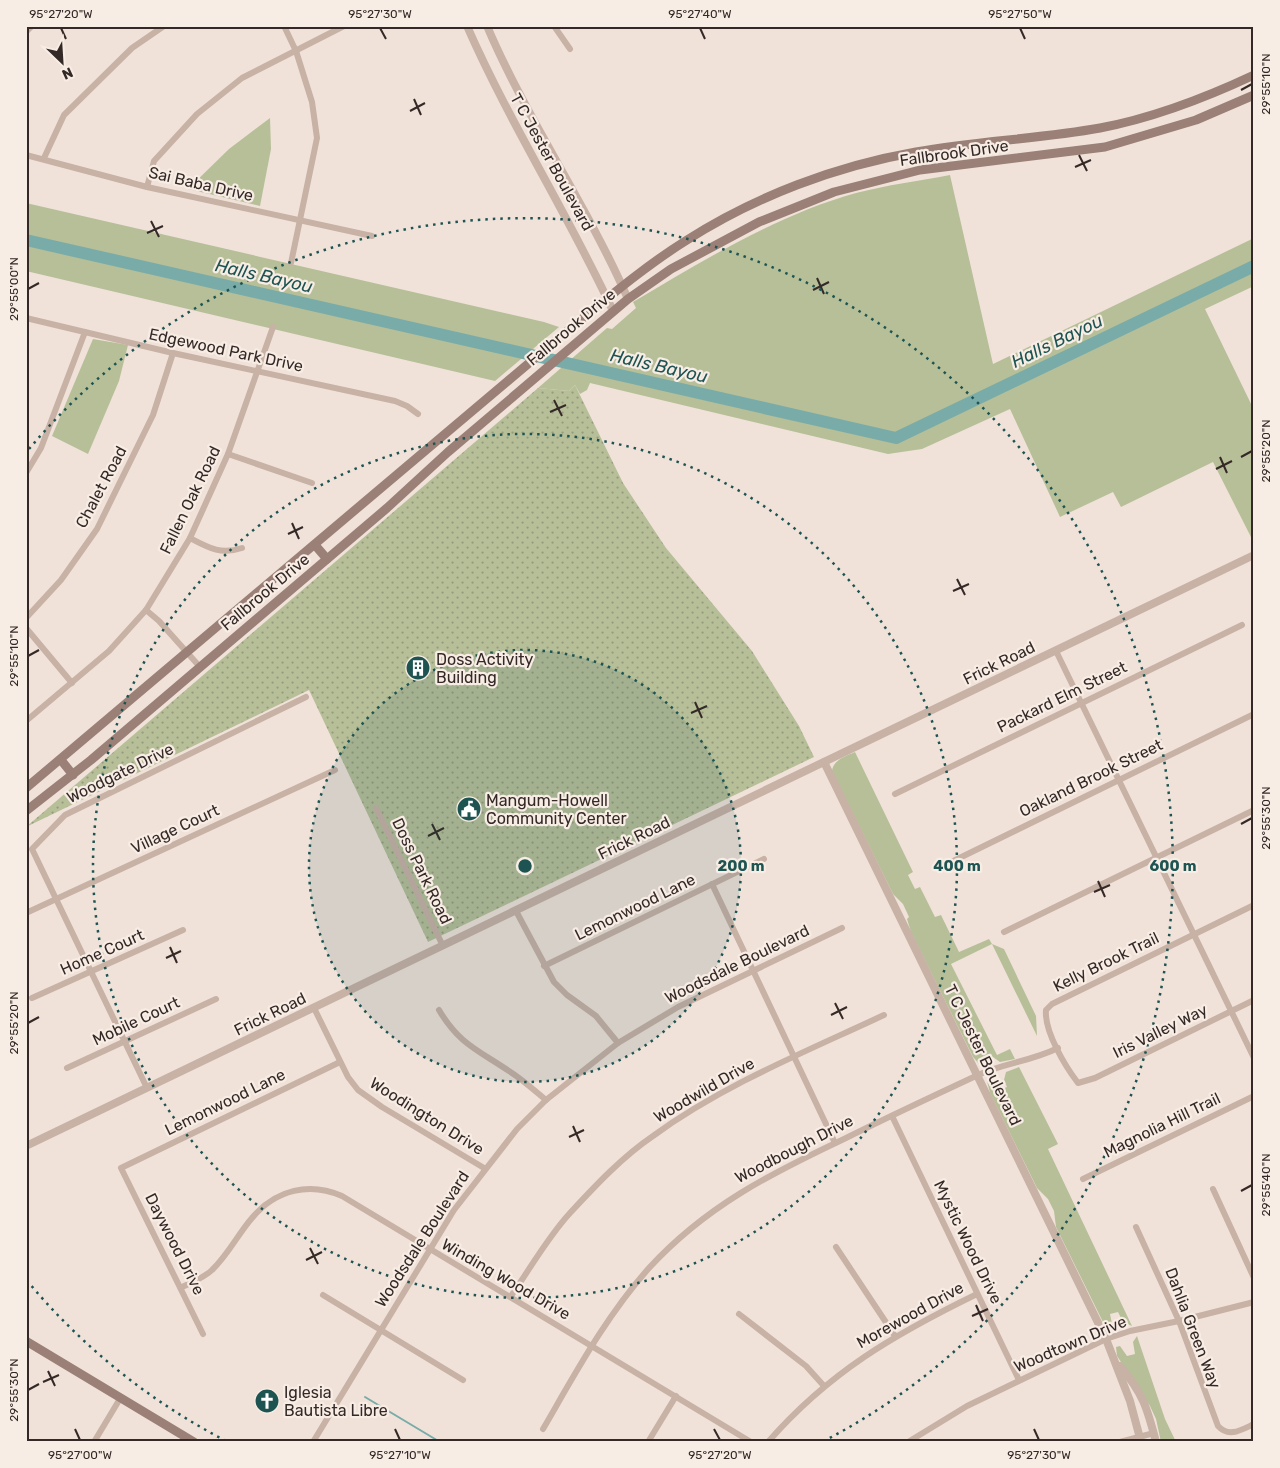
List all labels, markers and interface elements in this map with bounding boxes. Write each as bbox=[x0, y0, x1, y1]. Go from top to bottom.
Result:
text: 95°27'20"W bbox=[29, 7, 93, 21]
text: 95°27'30"W bbox=[348, 7, 412, 21]
text: 95°27'40"W bbox=[668, 7, 732, 21]
text: 95°27'50"W bbox=[988, 7, 1052, 21]
north arrow bbox=[38, 38, 88, 88]
text: 29°55'10"N bbox=[1259, 53, 1273, 115]
text: N bbox=[59, 63, 75, 83]
street label: T C Jester Boulevard bbox=[506, 90, 598, 234]
street label: Fallbrook Drive bbox=[898, 136, 1010, 170]
street label: Sai Baba Drive bbox=[147, 163, 255, 205]
water label: Halls Bayou bbox=[213, 254, 315, 298]
text: 29°55'00"N bbox=[7, 257, 21, 321]
street label: Fallbrook Drive bbox=[523, 284, 619, 370]
water label: Halls Bayou bbox=[1008, 309, 1107, 373]
street label: Edgewood Park Drive bbox=[147, 324, 305, 376]
water label: Halls Bayou bbox=[608, 344, 710, 388]
text: 29°55'20"N bbox=[1259, 419, 1273, 483]
street label: Chalet Road bbox=[71, 443, 131, 531]
street label: Fallen Oak Road bbox=[156, 443, 224, 557]
street label: Fallbrook Drive bbox=[217, 549, 313, 635]
text: 29°55'10"N bbox=[7, 625, 21, 687]
street label: Frick Road bbox=[960, 637, 1038, 689]
place label: Doss Activity Building bbox=[436, 650, 534, 687]
building icon: Doss Activity Building bbox=[405, 655, 431, 681]
street label: Packard Elm Street bbox=[994, 657, 1130, 737]
street label: Oakland Brook Street bbox=[1016, 735, 1166, 821]
street label: Woodgate Drive bbox=[64, 739, 176, 807]
text: 29°55'30"N bbox=[1259, 786, 1273, 850]
place label: Mangum-Howell Community Center bbox=[486, 791, 627, 828]
public building icon: Mangum-Howell Community Center bbox=[456, 796, 482, 822]
street label: Village Court bbox=[128, 800, 222, 858]
street label: Frick Road bbox=[595, 812, 673, 864]
street label: Doss Park Road bbox=[388, 815, 456, 927]
centre of rings bbox=[516, 857, 534, 875]
text: 200 m bbox=[717, 857, 765, 875]
text: 400 m bbox=[933, 857, 981, 875]
text: 600 m bbox=[1149, 857, 1197, 875]
street label: Lemonwood Lane bbox=[572, 870, 698, 944]
street label: Woodsdale Boulevard bbox=[662, 921, 812, 1007]
street label: Home Court bbox=[57, 925, 147, 979]
street label: Kelly Brook Trail bbox=[1050, 928, 1162, 996]
street label: T C Jester Boulevard bbox=[941, 981, 1025, 1129]
street label: Frick Road bbox=[231, 988, 309, 1040]
text: 29°55'20"N bbox=[7, 991, 21, 1055]
street label: Mobile Court bbox=[89, 993, 183, 1049]
street label: Iris Valley Way bbox=[1110, 1000, 1211, 1062]
street label: Woodwild Drive bbox=[650, 1054, 758, 1126]
street label: Lemonwood Lane bbox=[162, 1065, 288, 1139]
street label: Woodington Drive bbox=[366, 1073, 488, 1159]
street label: Magnolia Hill Trail bbox=[1101, 1088, 1223, 1162]
street label: Woodbough Drive bbox=[732, 1111, 856, 1187]
text: 29°55'40"N bbox=[1259, 1154, 1273, 1216]
street label: Woodsdale Boulevard bbox=[371, 1167, 473, 1311]
street label: Mystic Wood Drive bbox=[930, 1177, 1006, 1307]
street label: Daywood Drive bbox=[141, 1190, 209, 1298]
street label: Winding Wood Drive bbox=[438, 1234, 574, 1324]
street label: Dahlia Green Way bbox=[1161, 1265, 1225, 1391]
street label: Morewood Drive bbox=[853, 1278, 967, 1352]
street label: Woodtown Drive bbox=[1011, 1312, 1129, 1376]
text: 29°55'30"N bbox=[7, 1358, 21, 1422]
place label: Iglesia Bautista Libre bbox=[284, 1383, 388, 1420]
church icon: Iglesia Bautista Libre bbox=[254, 1388, 280, 1414]
text: 95°27'00"W bbox=[48, 1448, 112, 1462]
text: 95°27'10"W bbox=[369, 1448, 431, 1462]
text: 95°27'20"W bbox=[688, 1448, 752, 1462]
text: 95°27'30"W bbox=[1007, 1448, 1071, 1462]

